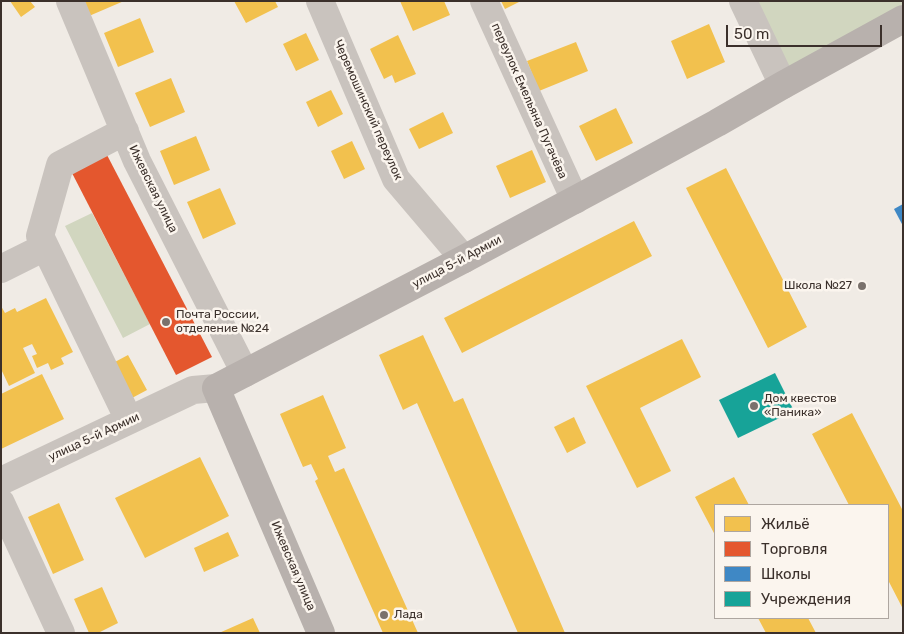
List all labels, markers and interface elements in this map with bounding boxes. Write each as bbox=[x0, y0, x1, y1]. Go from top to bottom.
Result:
scale bar bbox=[729, 15, 885, 47]
street label: переулок Емельяна Пугачёва bbox=[488, 21, 570, 181]
text: 50 m bbox=[734, 25, 769, 43]
street label: Черемошинский переулок bbox=[330, 38, 406, 182]
street label: Ижевская улица bbox=[126, 143, 180, 235]
street label: улица 5-й Армии bbox=[410, 232, 504, 292]
place label: Школа №27 bbox=[784, 279, 852, 293]
marker: Школа №27 bbox=[856, 280, 868, 292]
place label: Почта России, отделение №24 bbox=[176, 308, 269, 336]
marker: Почта России, отделение №24 bbox=[160, 316, 172, 328]
place label: Дом квестов «Паника» bbox=[764, 392, 837, 420]
marker: Дом квестов «Паника» bbox=[748, 400, 760, 412]
street label: улица 5-й Армии bbox=[46, 410, 142, 464]
legend bbox=[714, 504, 889, 619]
text: Жильё bbox=[761, 515, 810, 533]
street label: Ижевская улица bbox=[268, 519, 318, 613]
text: Торговля bbox=[761, 540, 827, 558]
text: Школы bbox=[761, 565, 811, 583]
text: Учреждения bbox=[761, 590, 851, 608]
place label: Лада bbox=[394, 608, 423, 622]
marker: Лада bbox=[378, 609, 390, 621]

